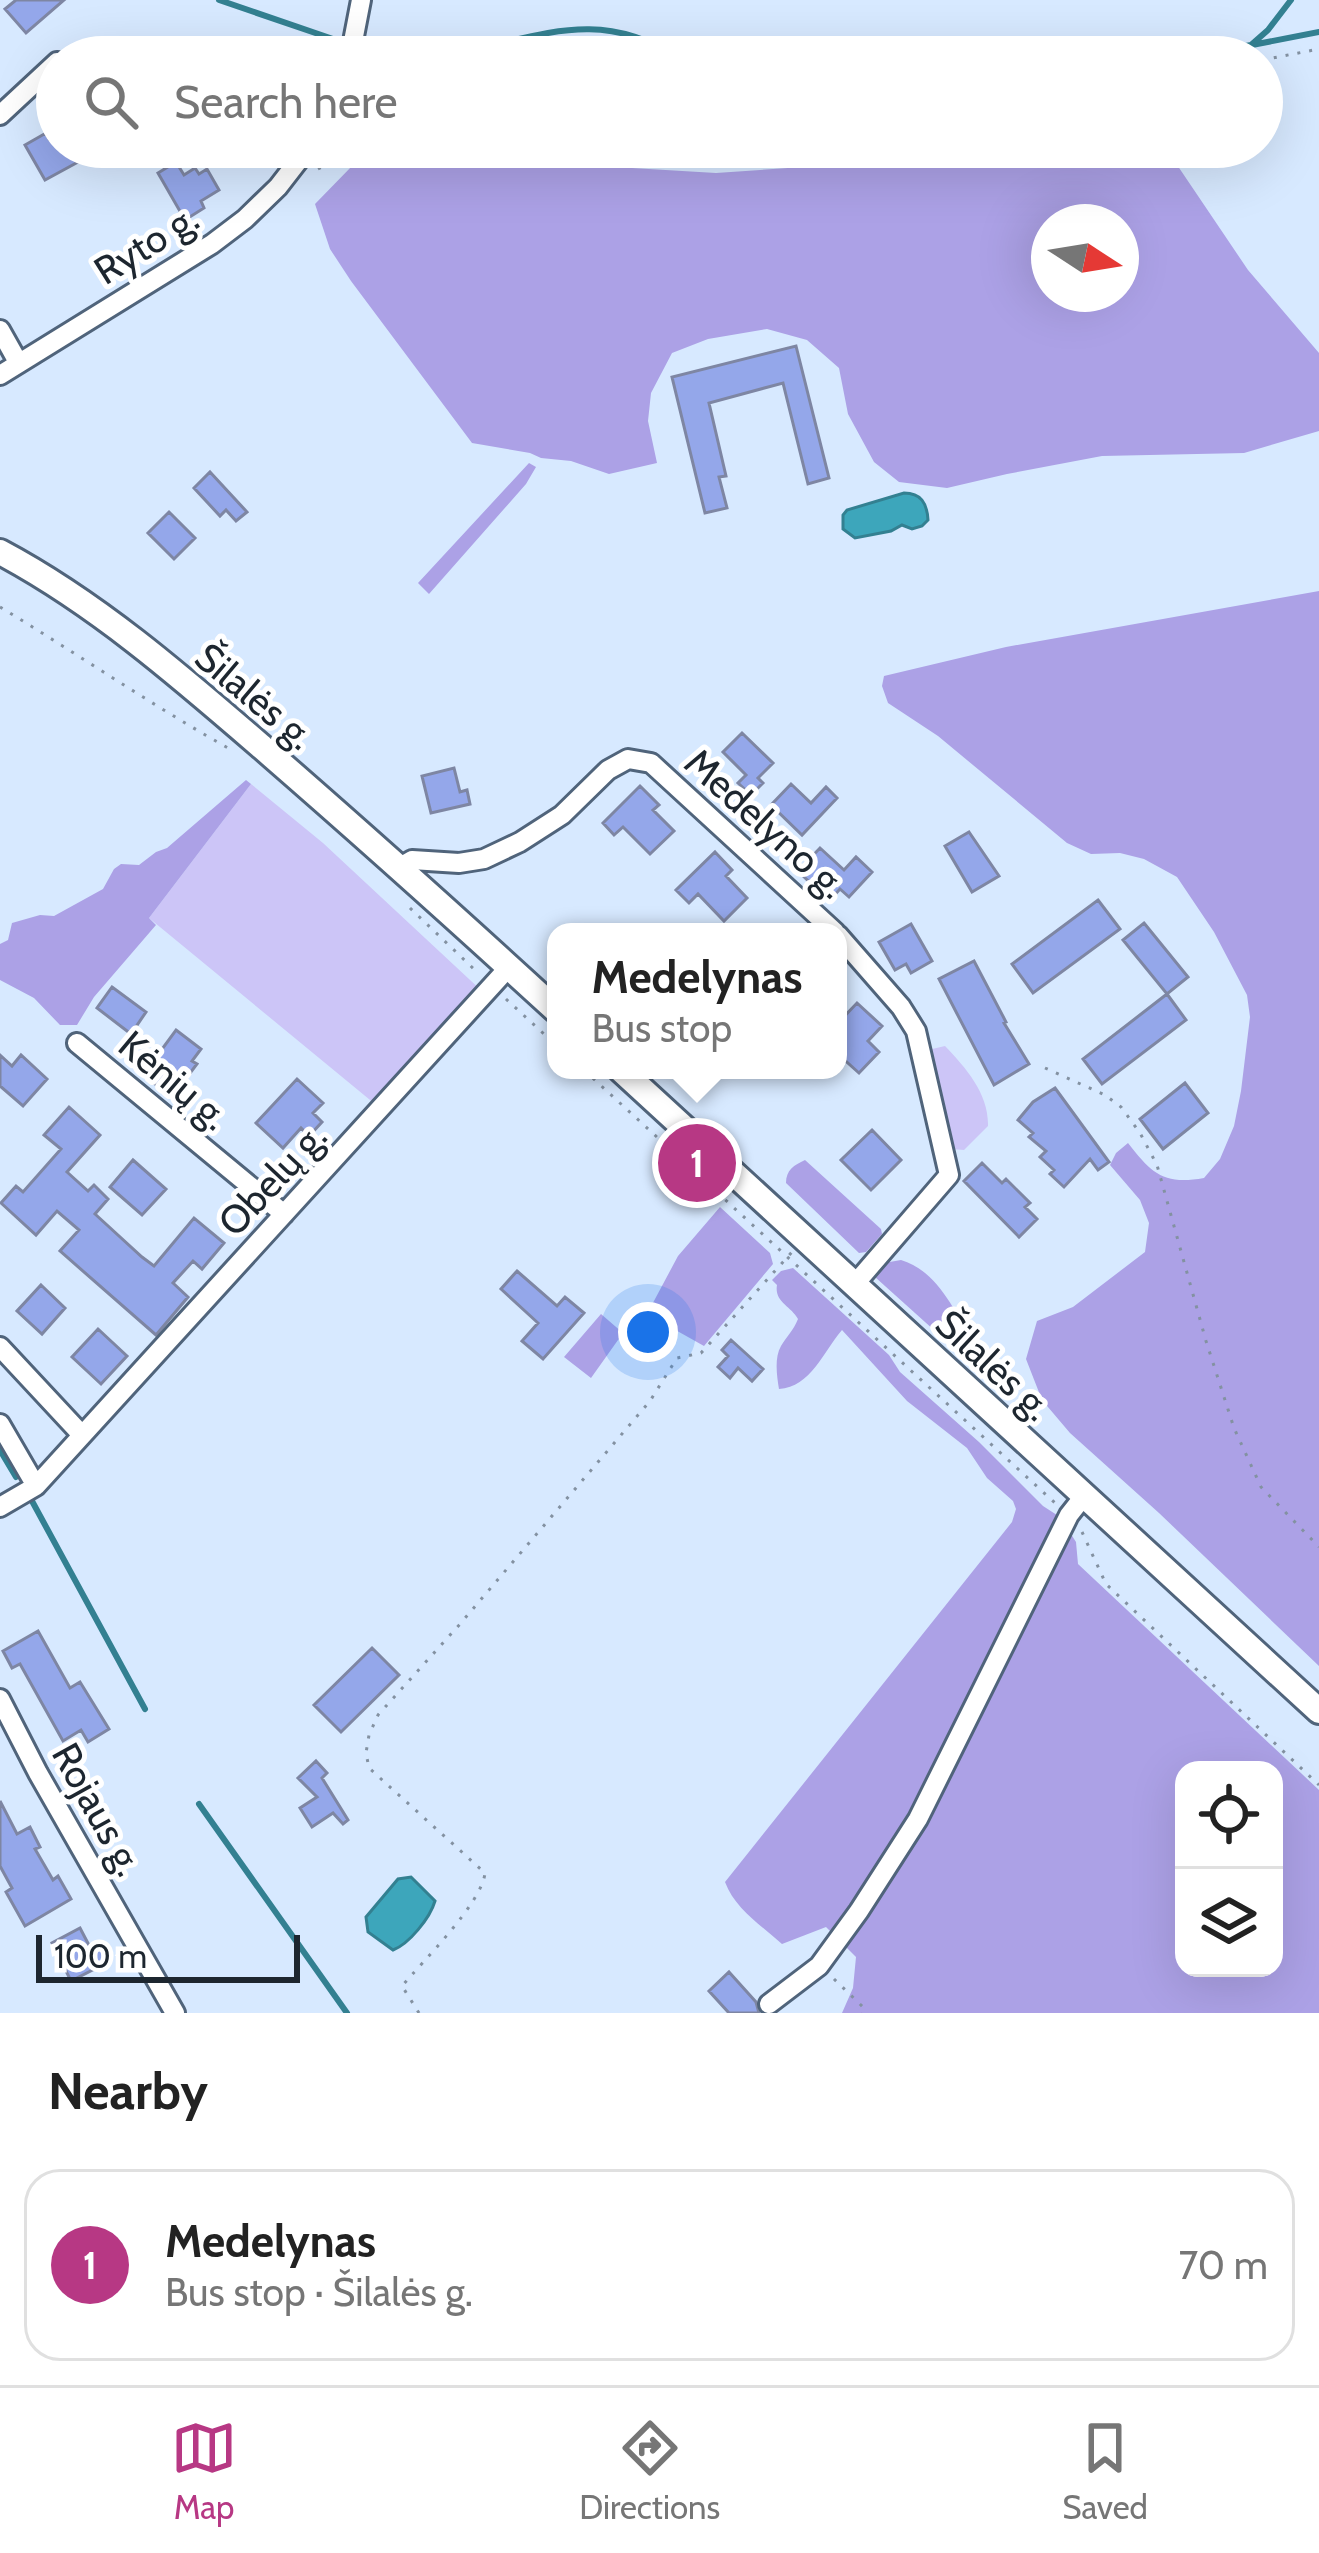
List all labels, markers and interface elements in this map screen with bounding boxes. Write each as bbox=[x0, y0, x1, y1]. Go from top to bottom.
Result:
search box bbox=[36, 36, 1283, 168]
icon: search bbox=[78, 69, 144, 135]
text: Search here bbox=[174, 75, 398, 129]
street label: Ryto g. bbox=[85, 194, 207, 294]
north arrow bbox=[1031, 204, 1139, 312]
street label: Šilalės g. bbox=[186, 632, 324, 760]
street label: Medelyno g. bbox=[675, 738, 857, 908]
popup bbox=[547, 923, 847, 1079]
text: Medelynas bbox=[591, 950, 803, 1004]
text: Bus stop bbox=[591, 1004, 732, 1052]
street label: Kėnių g. bbox=[109, 1020, 239, 1140]
street label: Obelų g. bbox=[208, 1112, 336, 1246]
pin: 1 bbox=[658, 1118, 736, 1208]
street label: Šilalės g. bbox=[926, 1300, 1062, 1430]
your location bbox=[618, 1302, 678, 1362]
street label: Rojaus g. bbox=[42, 1734, 154, 1884]
map controls bbox=[1175, 1761, 1283, 1977]
button: locate bbox=[1175, 1761, 1283, 1869]
button: layers bbox=[1175, 1869, 1283, 1977]
scale bar bbox=[36, 1929, 300, 1982]
text: 100 m bbox=[54, 1936, 147, 1976]
text: Nearby bbox=[48, 2060, 208, 2122]
text: Medelynas bbox=[165, 2214, 376, 2268]
text: 1 bbox=[83, 2241, 97, 2289]
text: 70 m bbox=[1179, 2241, 1268, 2289]
text: Bus stop · Šilalės g. bbox=[165, 2268, 473, 2316]
tab: Map bbox=[171, 2415, 237, 2527]
tab: Directions bbox=[579, 2415, 720, 2527]
tab: Saved bbox=[1062, 2415, 1148, 2527]

